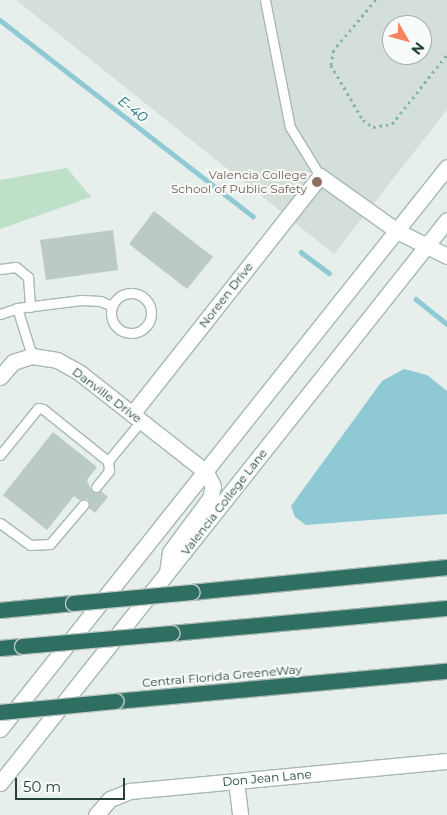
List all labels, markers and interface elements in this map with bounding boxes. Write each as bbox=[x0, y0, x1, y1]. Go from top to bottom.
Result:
north arrow bbox=[382, 15, 432, 65]
text: N bbox=[407, 39, 429, 59]
water label: E-40 bbox=[115, 92, 151, 126]
place label: Valencia College School of Public Safety bbox=[171, 168, 307, 196]
marker: Valencia College School of Public Safety bbox=[311, 176, 323, 188]
street label: Noreen Drive bbox=[196, 259, 256, 331]
street label: Danville Drive bbox=[70, 364, 144, 426]
street label: Valencia College Lane bbox=[178, 446, 270, 558]
street label: Central Florida GreeneWay bbox=[141, 662, 303, 690]
street label: Don Jean Lane bbox=[222, 767, 312, 789]
scale bar bbox=[18, 768, 128, 800]
text: 50 m bbox=[23, 777, 61, 796]

